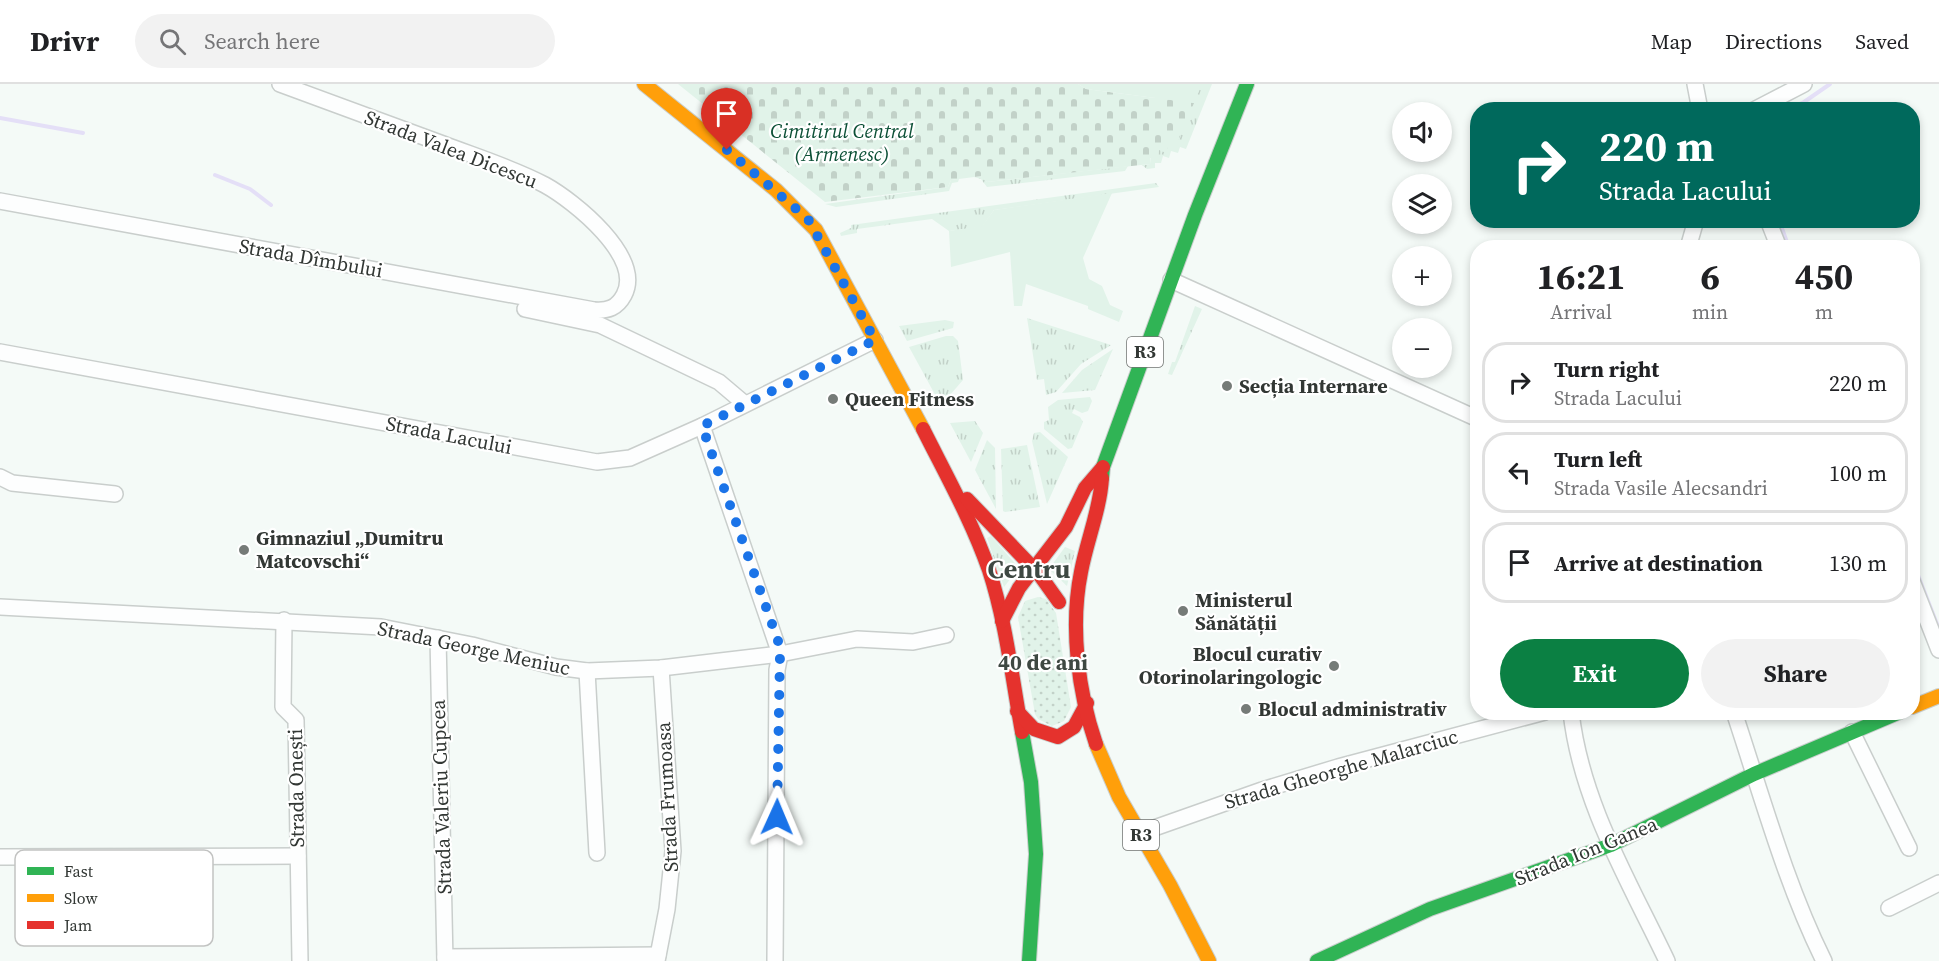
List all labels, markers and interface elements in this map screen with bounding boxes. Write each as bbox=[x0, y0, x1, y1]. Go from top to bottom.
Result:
search box bbox=[135, 14, 555, 68]
text: Drivr bbox=[30, 22, 99, 60]
icon: search bbox=[156, 25, 189, 58]
text: Search here bbox=[204, 26, 320, 56]
text: Map bbox=[1651, 27, 1692, 56]
text: Directions bbox=[1725, 27, 1822, 56]
text: Saved bbox=[1855, 27, 1909, 56]
pin bbox=[701, 88, 752, 150]
icon: arrive bbox=[710, 97, 743, 130]
map controls bbox=[1392, 102, 1452, 378]
button: sound bbox=[1392, 102, 1452, 162]
street label: Strada Valea Dicescu bbox=[360, 103, 542, 195]
park label: Cimitirul Central (Armenesc) bbox=[770, 117, 914, 168]
text: 220 m bbox=[1599, 117, 1714, 175]
icon: right bbox=[1500, 126, 1578, 204]
text: Strada Lacului bbox=[1599, 172, 1772, 209]
button: layers bbox=[1392, 174, 1452, 234]
street label: Strada Dîmbului bbox=[237, 232, 385, 284]
button: + bbox=[1392, 246, 1452, 306]
text: 16:21 bbox=[1537, 252, 1625, 301]
text: 6 bbox=[1700, 252, 1720, 301]
text: 450 bbox=[1795, 252, 1853, 301]
text: Arrival bbox=[1550, 298, 1612, 326]
text: min bbox=[1692, 298, 1728, 326]
text: m bbox=[1815, 298, 1833, 326]
button: − bbox=[1392, 318, 1452, 378]
road number: R3 bbox=[1127, 337, 1163, 367]
text: Turn right bbox=[1554, 354, 1659, 384]
icon: right bbox=[1503, 366, 1536, 399]
text: 220 m bbox=[1829, 368, 1887, 398]
place label: Secția Internare bbox=[1239, 372, 1388, 400]
marker: Secția Internare bbox=[1220, 379, 1234, 393]
text: Strada Lacului bbox=[1554, 384, 1682, 412]
place label: Queen Fitness bbox=[845, 385, 974, 413]
marker: Queen Fitness bbox=[826, 392, 840, 406]
street label: Strada Lacului bbox=[384, 409, 514, 461]
text: Turn left bbox=[1554, 444, 1642, 474]
icon: left bbox=[1503, 456, 1536, 489]
text: 100 m bbox=[1829, 458, 1887, 488]
text: Strada Vasile Alecsandri bbox=[1554, 474, 1768, 502]
place label: Gimnaziul „Dumitru Matcovschi“ bbox=[256, 524, 443, 575]
marker: Gimnaziul „Dumitru Matcovschi“ bbox=[237, 543, 251, 557]
icon: arrive bbox=[1503, 546, 1536, 579]
text: Arrive at destination bbox=[1554, 548, 1763, 578]
text: 130 m bbox=[1829, 548, 1887, 578]
district label: Centru bbox=[988, 551, 1071, 587]
place label: Ministerul Sănătății bbox=[1195, 586, 1292, 637]
marker: Ministerul Sănătății bbox=[1176, 604, 1190, 618]
street label: Strada George Meniuc bbox=[375, 614, 573, 682]
button: Exit bbox=[1500, 639, 1689, 708]
button: Share bbox=[1701, 639, 1890, 708]
place label: Blocul curativ Otorinolaringologic bbox=[1139, 640, 1322, 691]
district label: 40 de ani bbox=[998, 647, 1088, 677]
marker: Blocul curativ Otorinolaringologic bbox=[1327, 659, 1341, 673]
place label: Blocul administrativ bbox=[1258, 695, 1447, 723]
street label: Strada Valeriu Cupcea bbox=[424, 698, 458, 895]
marker: Blocul administrativ bbox=[1239, 702, 1253, 716]
street label: Strada Frumoasa bbox=[649, 720, 685, 873]
street label: Strada Gheorghe Malarciuc bbox=[1221, 722, 1461, 816]
street label: Strada Onești bbox=[281, 728, 311, 848]
position arrow bbox=[745, 785, 809, 849]
street label: Strada Ion Ganea bbox=[1510, 809, 1662, 892]
road number: R3 bbox=[1123, 820, 1159, 850]
legend bbox=[15, 850, 213, 946]
text: Fast bbox=[64, 860, 94, 882]
text: Slow bbox=[64, 887, 99, 909]
text: Jam bbox=[63, 914, 92, 936]

